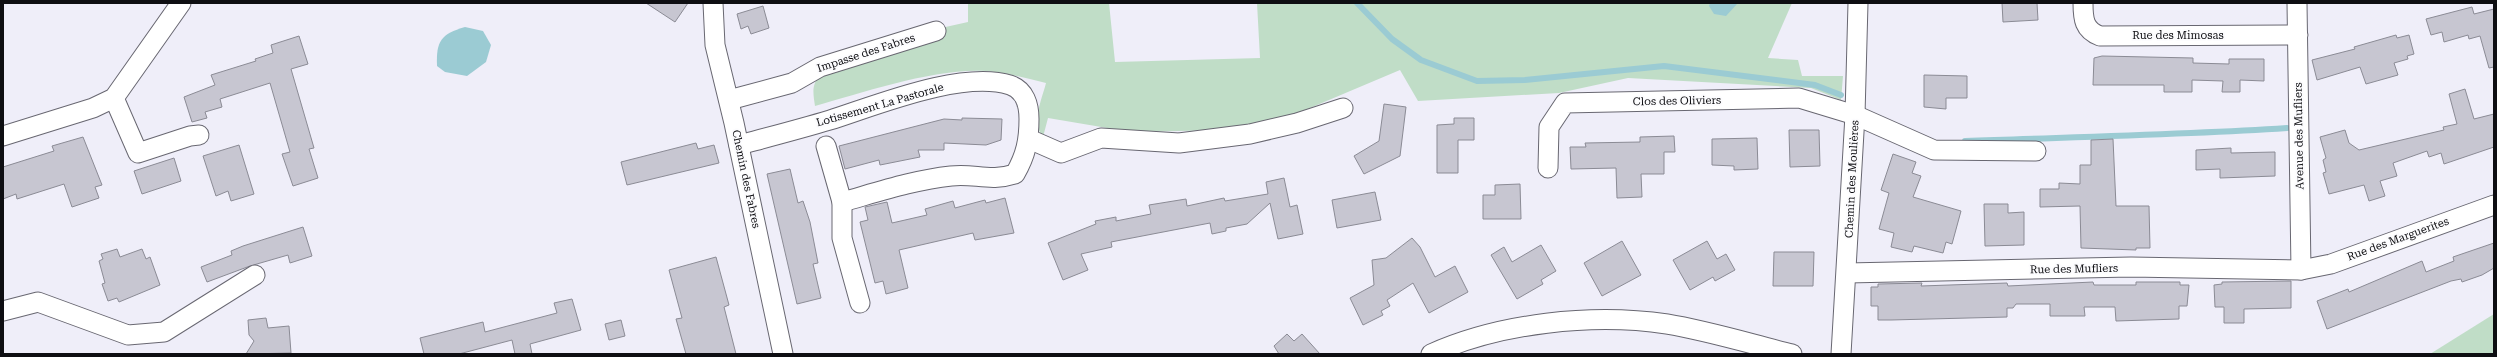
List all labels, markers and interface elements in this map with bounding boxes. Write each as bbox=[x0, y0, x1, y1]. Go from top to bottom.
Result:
street label: Rue des Mimosas bbox=[2132, 29, 2224, 42]
street label: Impasse des Fabres bbox=[815, 31, 917, 75]
street label: Lotissement La Pastorale bbox=[815, 81, 945, 129]
street label: Avenue des Mufliers bbox=[2292, 82, 2306, 190]
street label: Clos des Oliviers bbox=[1633, 94, 1721, 108]
street label: Chemin des Moulières bbox=[1842, 120, 1862, 238]
street label: Chemin des Fabres bbox=[729, 129, 763, 229]
street label: Rue des Marguerites bbox=[2345, 215, 2451, 263]
street label: Rue des Mufliers bbox=[2030, 262, 2118, 276]

